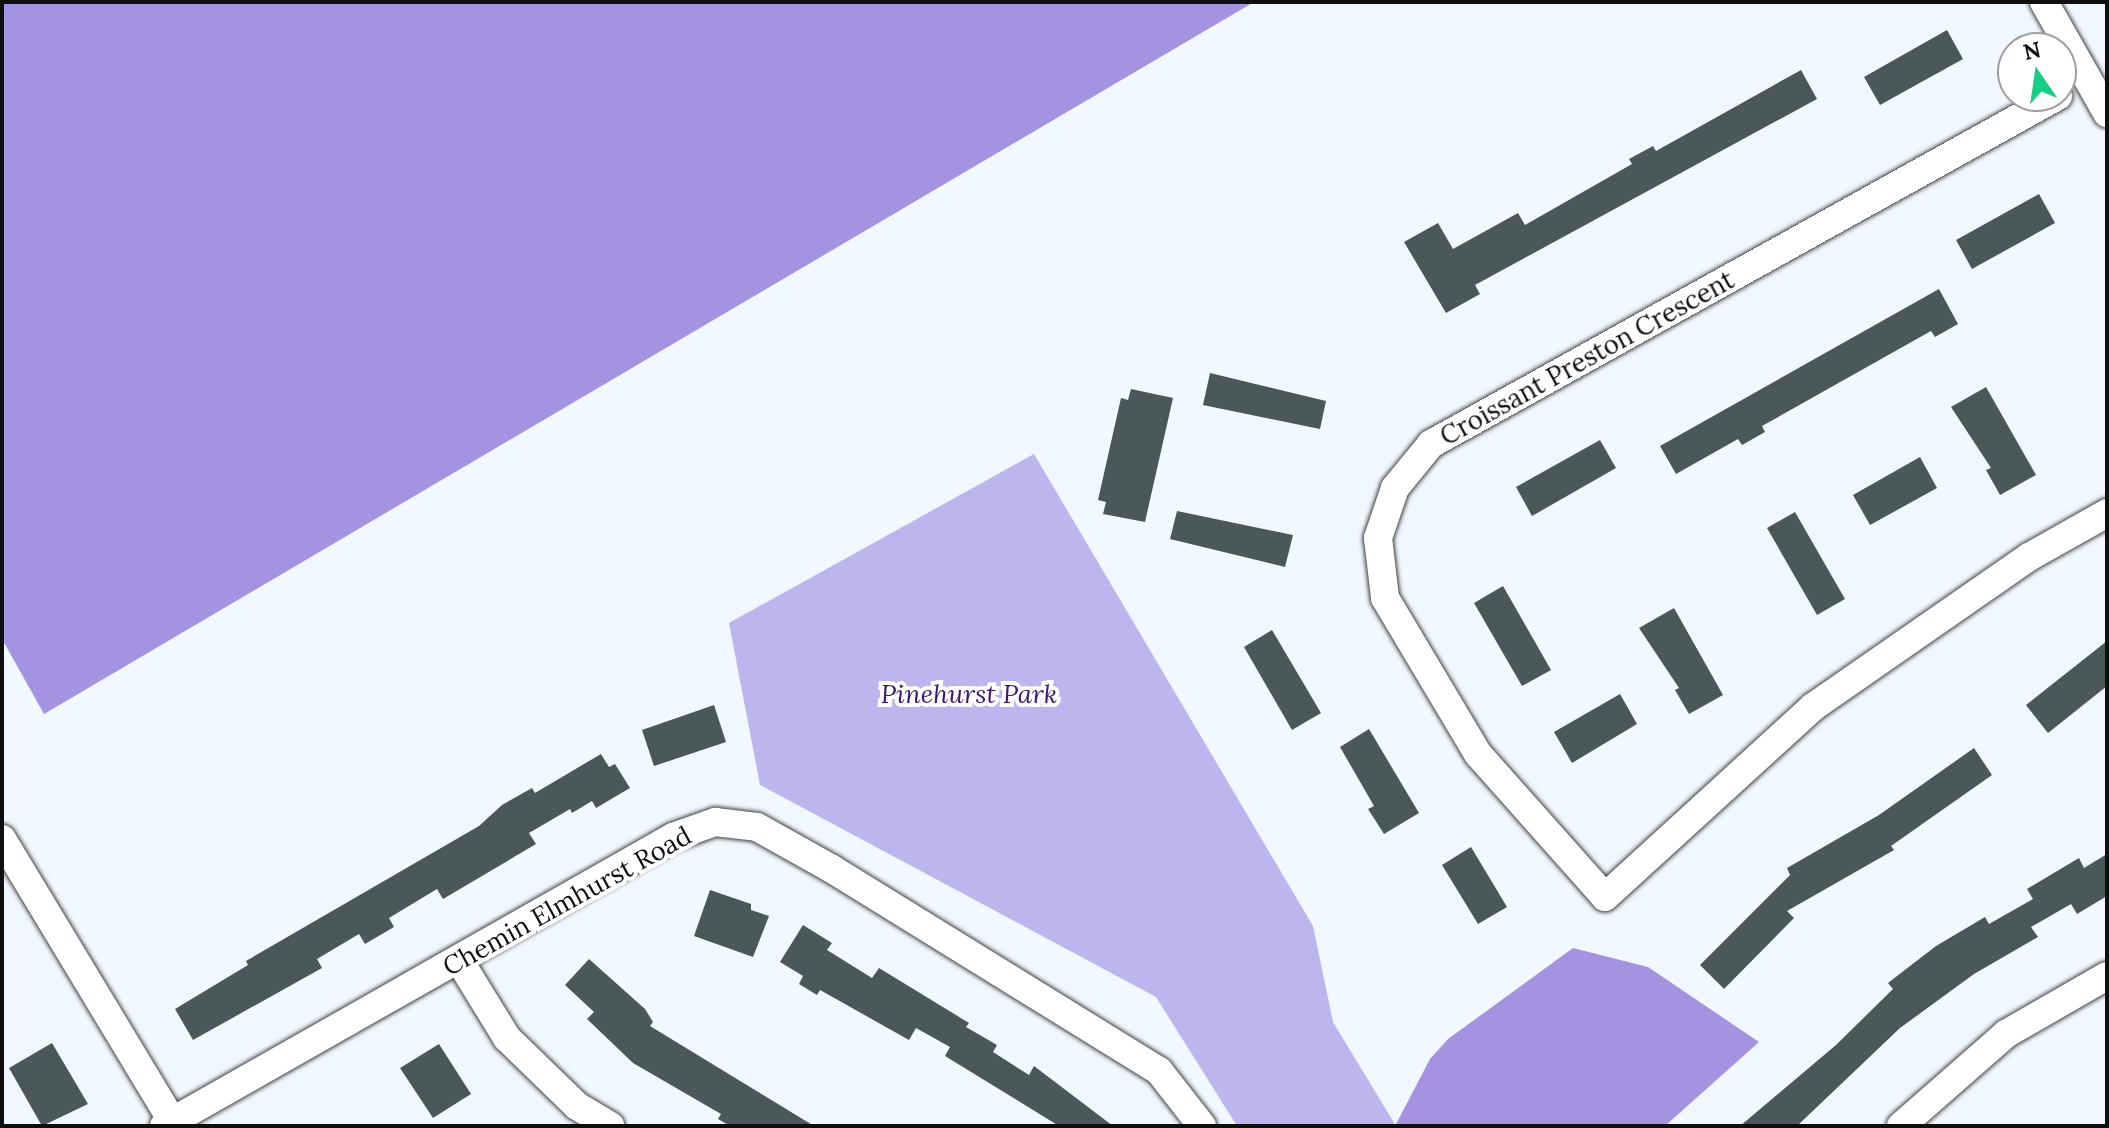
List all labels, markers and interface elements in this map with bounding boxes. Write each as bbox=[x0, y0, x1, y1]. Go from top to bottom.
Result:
north arrow bbox=[1997, 32, 2077, 112]
text: N bbox=[2021, 35, 2043, 66]
street label: Croissant Preston Crescent bbox=[1435, 264, 1739, 452]
park label: Pinehurst Park bbox=[881, 678, 1057, 710]
street label: Chemin Elmhurst Road bbox=[437, 820, 697, 982]

